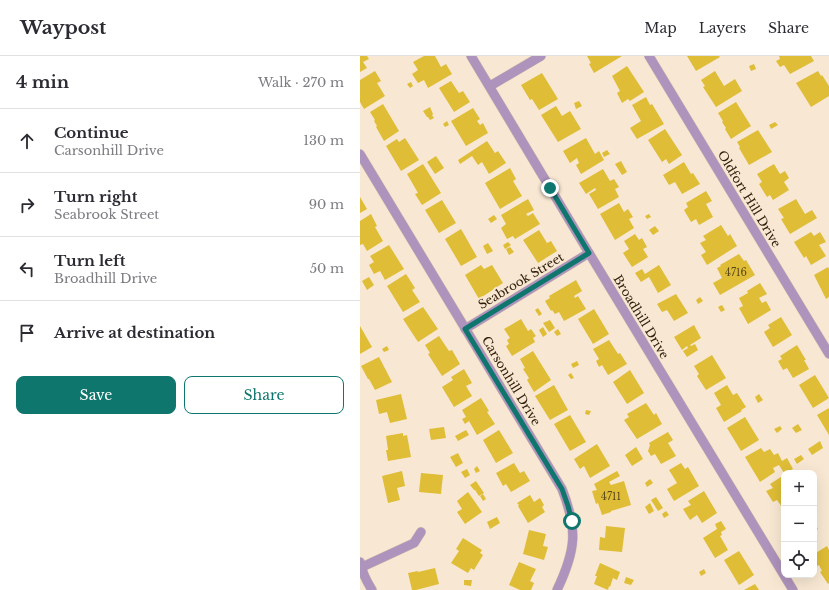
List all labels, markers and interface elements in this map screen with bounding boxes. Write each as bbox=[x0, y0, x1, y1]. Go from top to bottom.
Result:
text: Waypost bbox=[20, 16, 106, 39]
text: Map bbox=[644, 19, 677, 37]
text: Layers bbox=[699, 19, 746, 37]
text: Share bbox=[768, 19, 809, 37]
text: 4 min bbox=[16, 72, 69, 93]
text: Walk · 270 m bbox=[258, 74, 344, 91]
text: Continue bbox=[54, 123, 129, 142]
icon: ahead bbox=[16, 130, 38, 152]
text: 130 m bbox=[303, 132, 344, 149]
text: Carsonhill Drive bbox=[54, 142, 164, 159]
street label: Oldfort Hill Drive bbox=[715, 148, 784, 250]
route end bbox=[541, 179, 559, 197]
text: Turn right bbox=[54, 187, 137, 206]
icon: right bbox=[16, 194, 38, 216]
text: 90 m bbox=[309, 196, 344, 213]
text: Seabrook Street bbox=[54, 206, 159, 223]
street label: Seabrook Street bbox=[475, 249, 567, 312]
text: Turn left bbox=[54, 251, 125, 270]
icon: left bbox=[16, 258, 38, 280]
text: 50 m bbox=[310, 260, 344, 277]
house number: 4716 bbox=[725, 266, 747, 279]
text: Broadhill Drive bbox=[54, 270, 157, 287]
street label: Broadhill Drive bbox=[610, 272, 672, 362]
icon: arrive bbox=[16, 322, 38, 344]
text: Arrive at destination bbox=[54, 323, 215, 342]
street label: Carsonhill Drive bbox=[479, 333, 544, 428]
button: Save bbox=[16, 376, 176, 414]
button: Share bbox=[184, 376, 344, 414]
map controls bbox=[781, 470, 817, 578]
button: + bbox=[781, 470, 817, 506]
house number: 4711 bbox=[601, 490, 621, 503]
button: − bbox=[781, 506, 817, 542]
route start bbox=[563, 512, 581, 530]
button: locate bbox=[781, 542, 817, 578]

